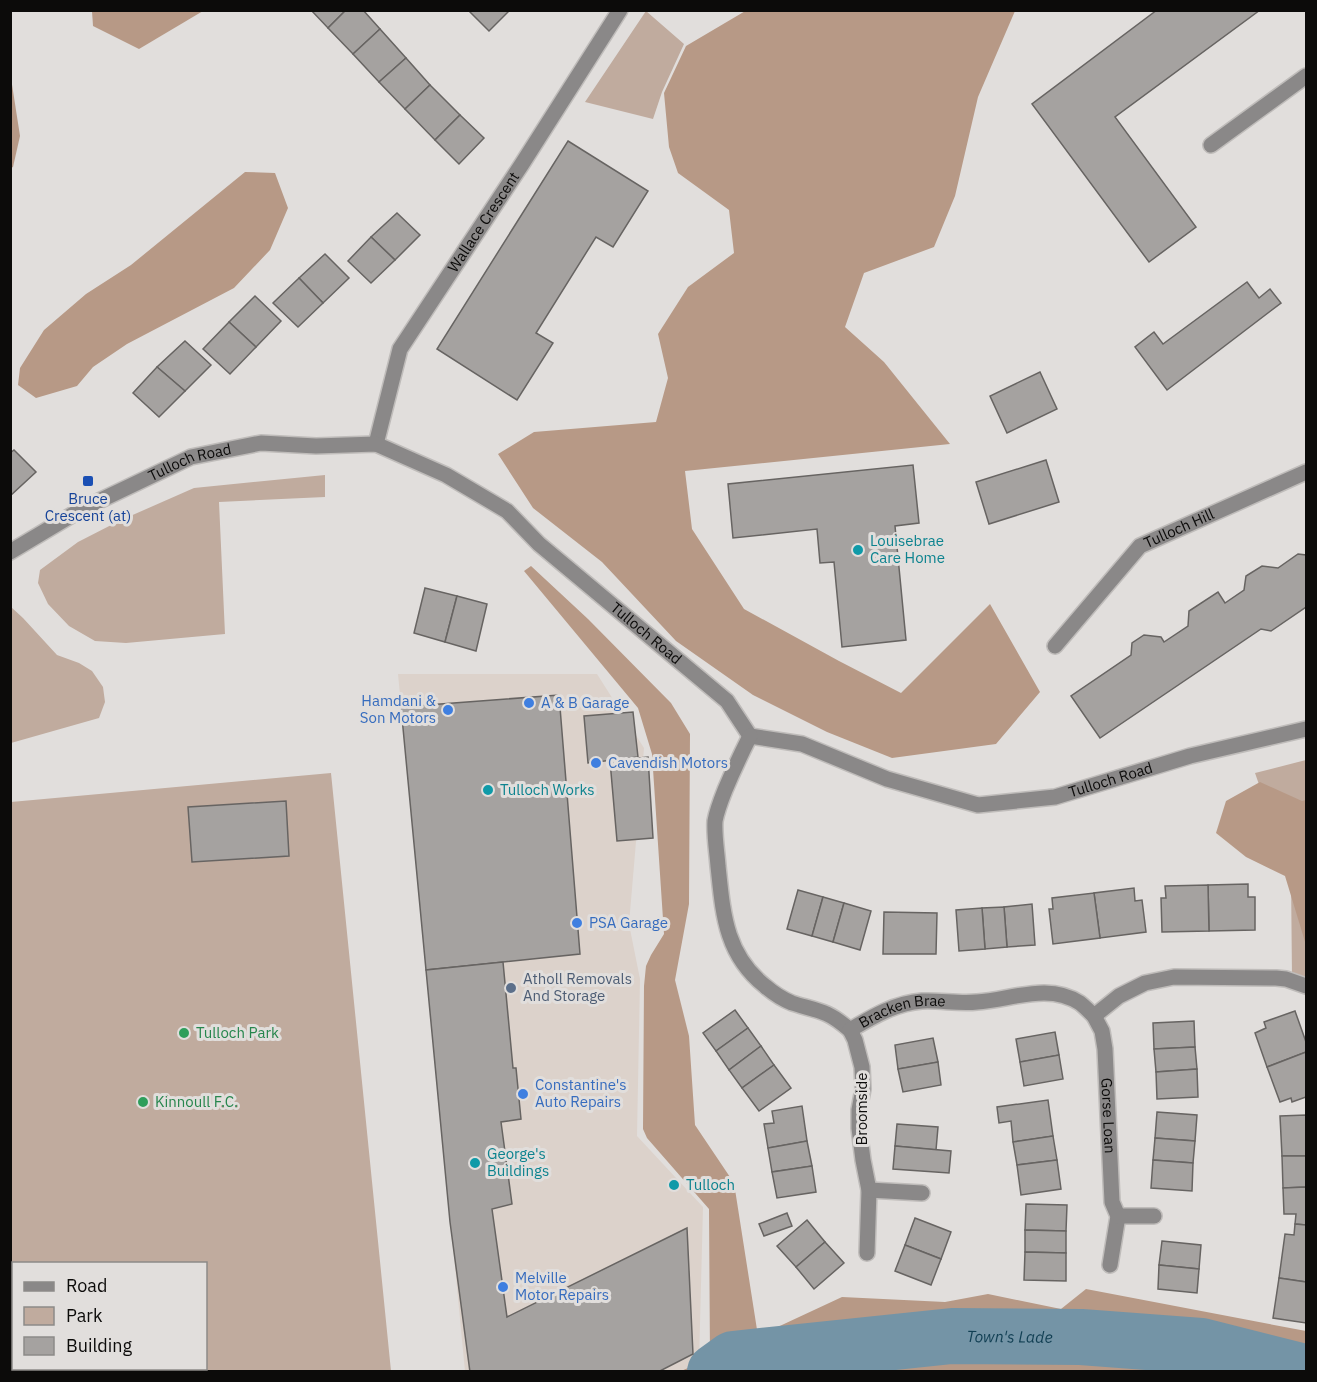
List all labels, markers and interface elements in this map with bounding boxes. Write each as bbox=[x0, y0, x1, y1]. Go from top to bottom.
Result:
street label: Wallace Crescent bbox=[443, 168, 523, 276]
street label: Tulloch Road bbox=[145, 439, 233, 485]
marker: Bruce Crescent (at) bbox=[81, 474, 95, 488]
place label: Bruce Crescent (at) bbox=[45, 489, 131, 525]
street label: Tulloch Hill bbox=[1141, 504, 1217, 552]
place label: Louisebrae Care Home bbox=[870, 531, 945, 567]
marker: Louisebrae Care Home bbox=[851, 543, 865, 557]
street label: Tulloch Road bbox=[607, 598, 686, 668]
place label: Hamdani & Son Motors bbox=[360, 691, 437, 727]
place label: A & B Garage bbox=[541, 693, 629, 712]
marker: A & B Garage bbox=[522, 696, 536, 710]
marker: Hamdani & Son Motors bbox=[441, 703, 455, 717]
place label: Cavendish Motors bbox=[608, 753, 728, 772]
marker: Cavendish Motors bbox=[589, 756, 603, 770]
street label: Tulloch Road bbox=[1066, 758, 1155, 801]
place label: Tulloch Works bbox=[500, 780, 595, 799]
marker: Tulloch Works bbox=[481, 783, 495, 797]
place label: PSA Garage bbox=[589, 913, 668, 932]
marker: PSA Garage bbox=[570, 916, 584, 930]
place label: Atholl Removals And Storage bbox=[523, 969, 632, 1005]
marker: Atholl Removals And Storage bbox=[504, 981, 518, 995]
street label: Bracken Brae bbox=[855, 991, 946, 1032]
place label: Tulloch Park bbox=[196, 1023, 279, 1042]
marker: Tulloch Park bbox=[177, 1026, 191, 1040]
street label: Broomside bbox=[852, 1072, 871, 1146]
place label: Constantine's Auto Repairs bbox=[535, 1075, 627, 1111]
street label: Gorse Loan bbox=[1097, 1077, 1120, 1154]
marker: Constantine's Auto Repairs bbox=[516, 1087, 530, 1101]
place label: Kinnoull F.C. bbox=[155, 1092, 238, 1111]
marker: Kinnoull F.C. bbox=[136, 1095, 150, 1109]
place label: George's Buildings bbox=[487, 1144, 549, 1180]
marker: George's Buildings bbox=[468, 1156, 482, 1170]
place label: Tulloch bbox=[686, 1175, 735, 1194]
marker: Tulloch bbox=[667, 1178, 681, 1192]
legend bbox=[12, 1262, 207, 1370]
place label: Melville Motor Repairs bbox=[515, 1268, 609, 1304]
text: Road bbox=[66, 1274, 107, 1297]
marker: Melville Motor Repairs bbox=[496, 1280, 510, 1294]
text: Park bbox=[66, 1304, 103, 1327]
water label: Town's Lade bbox=[966, 1326, 1053, 1347]
text: Building bbox=[66, 1334, 133, 1357]

